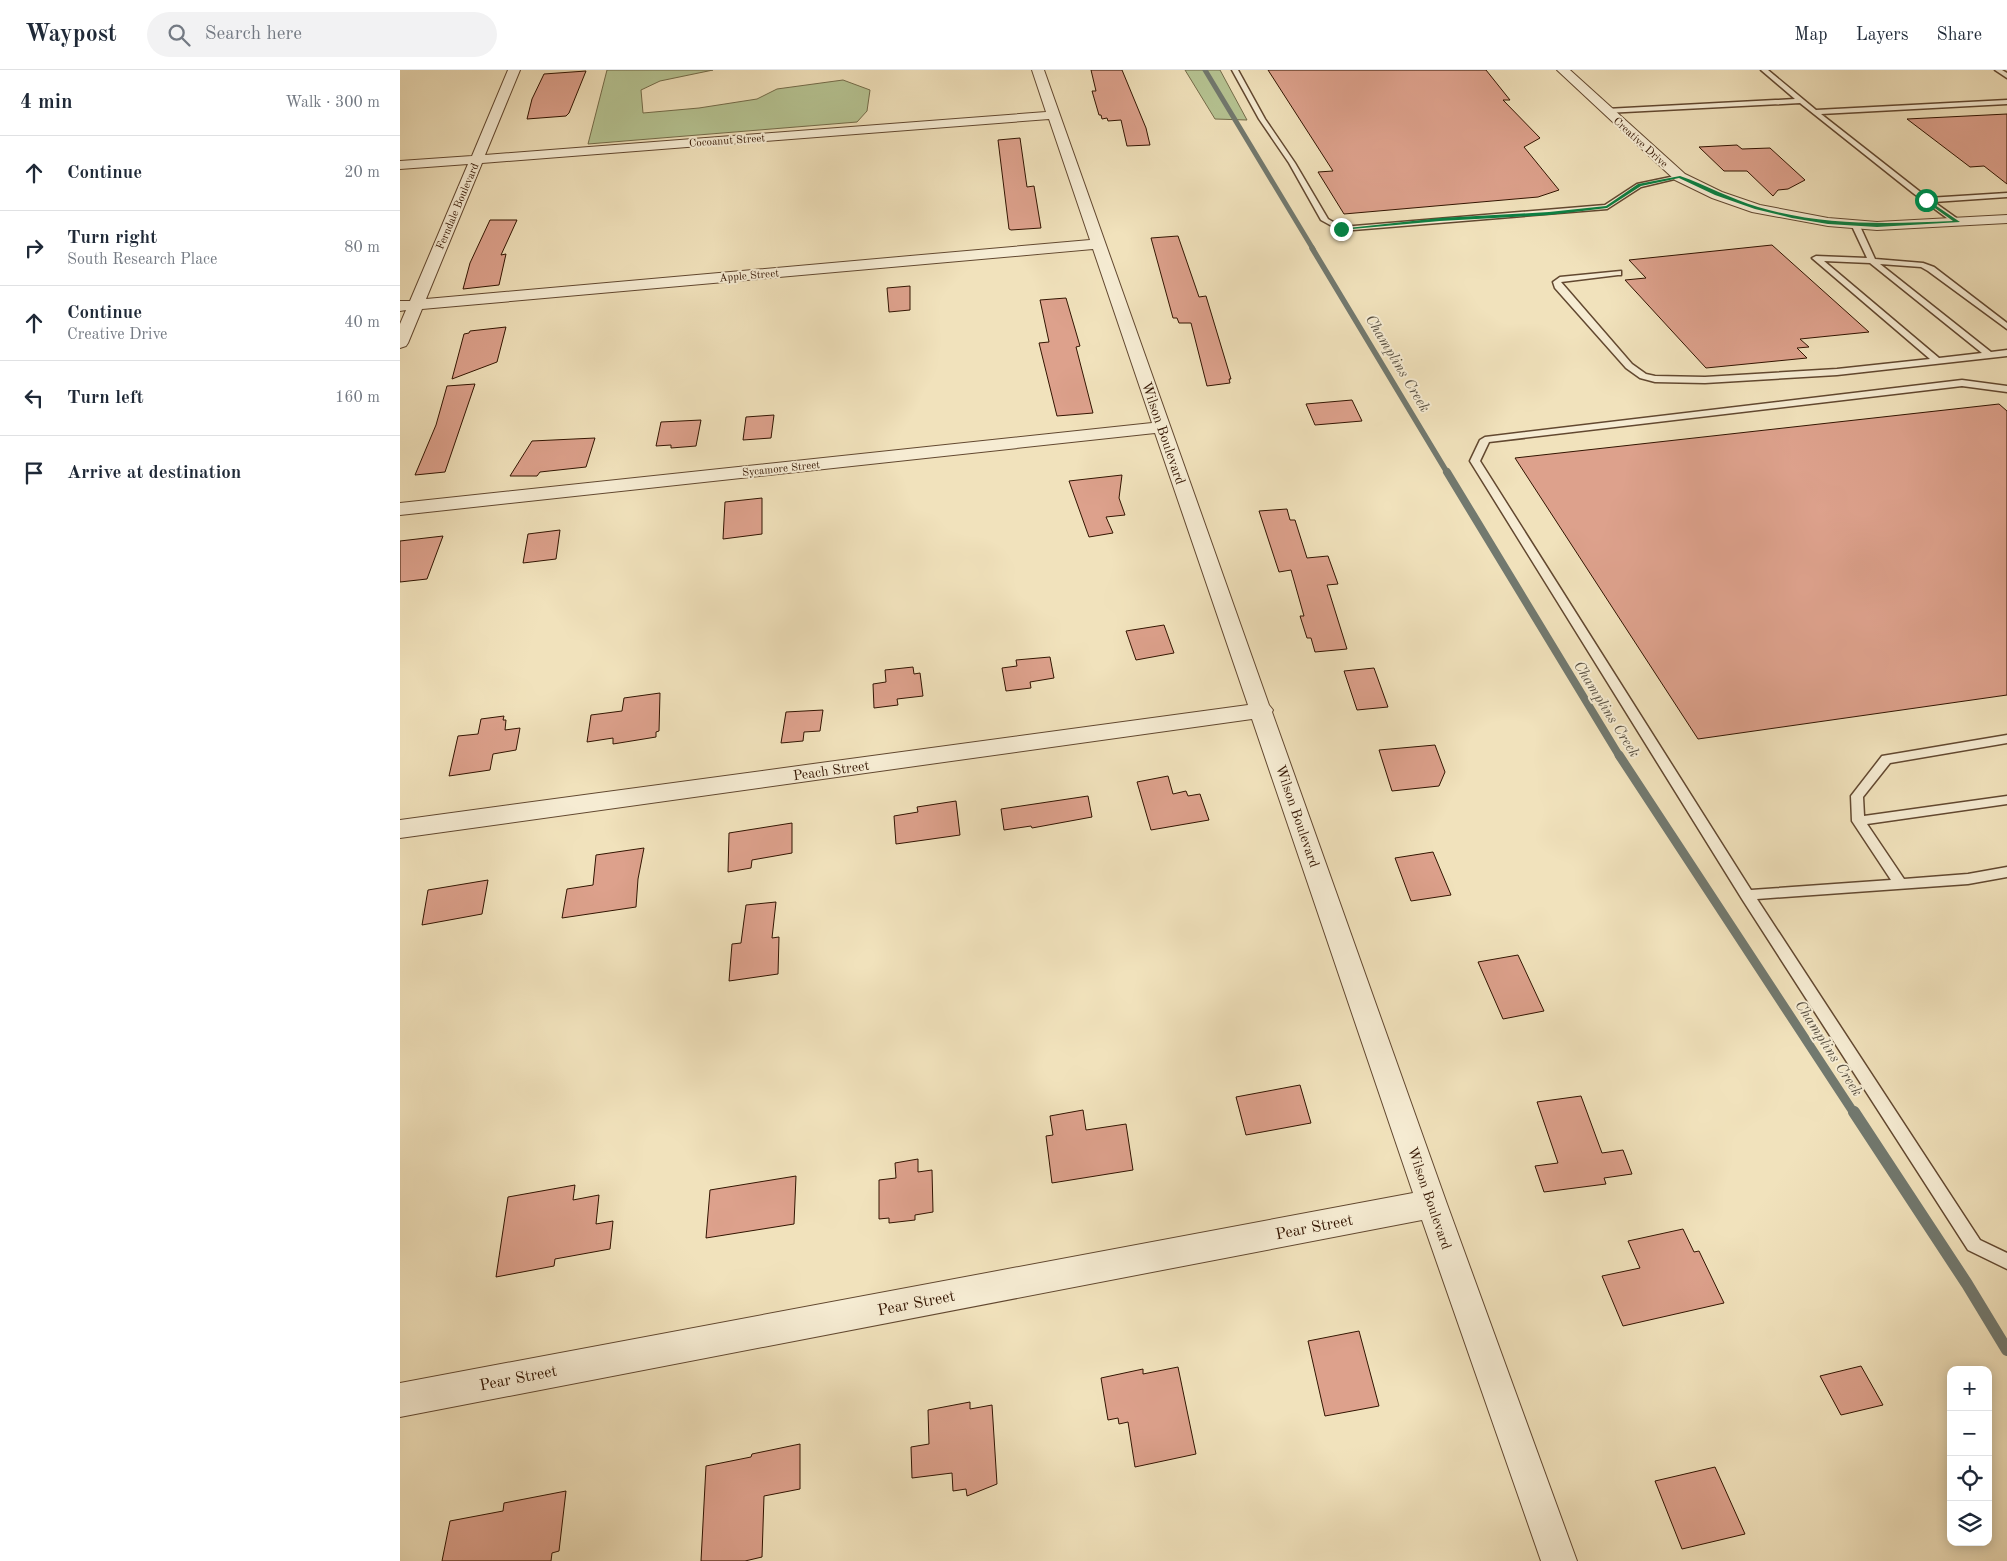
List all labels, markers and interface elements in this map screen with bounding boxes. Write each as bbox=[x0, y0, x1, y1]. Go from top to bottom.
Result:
search box bbox=[147, 12, 497, 57]
icon: search bbox=[165, 21, 193, 49]
text: Waypost bbox=[25, 23, 117, 47]
text: Search here bbox=[205, 25, 302, 44]
text: Map bbox=[1794, 26, 1828, 44]
text: Layers bbox=[1856, 26, 1908, 44]
text: Share bbox=[1936, 26, 1982, 44]
text: 4 min bbox=[20, 92, 73, 113]
text: Walk · 300 m bbox=[285, 95, 380, 111]
street label: Creative Drive bbox=[1611, 116, 1669, 170]
street label: Cocoanut Street bbox=[689, 133, 766, 150]
icon: ahead bbox=[20, 159, 48, 187]
street label: Ferndale Boulevard bbox=[435, 162, 482, 251]
text: Continue bbox=[67, 164, 142, 183]
text: 20 m bbox=[344, 165, 380, 181]
route start bbox=[1915, 189, 1938, 212]
route end bbox=[1330, 218, 1353, 241]
text: Turn right bbox=[67, 229, 157, 248]
icon: right bbox=[20, 234, 48, 262]
text: 80 m bbox=[344, 240, 380, 256]
text: South Research Place bbox=[67, 252, 217, 268]
street label: Apple Street bbox=[719, 268, 780, 285]
text: Continue bbox=[67, 304, 142, 323]
icon: ahead bbox=[20, 309, 48, 337]
water label: Champlins Creek bbox=[1362, 313, 1432, 415]
text: 40 m bbox=[344, 315, 380, 331]
text: Creative Drive bbox=[67, 327, 167, 343]
street label: Wilson Boulevard bbox=[1139, 380, 1187, 486]
icon: left bbox=[20, 384, 48, 412]
text: Turn left bbox=[67, 389, 144, 408]
text: 160 m bbox=[335, 390, 380, 406]
icon: arrive bbox=[20, 459, 48, 487]
street label: Sycamore Street bbox=[742, 460, 821, 479]
text: Arrive at destination bbox=[67, 464, 241, 483]
water label: Champlins Creek bbox=[1570, 659, 1641, 761]
street label: Peach Street bbox=[792, 759, 870, 783]
street label: Wilson Boulevard bbox=[1273, 763, 1321, 869]
water label: Champlins Creek bbox=[1791, 998, 1864, 1099]
street label: Wilson Boulevard bbox=[1405, 1145, 1453, 1251]
street label: Pear Street bbox=[1274, 1213, 1355, 1243]
street label: Pear Street bbox=[876, 1289, 957, 1319]
street label: Pear Street bbox=[478, 1364, 559, 1394]
map controls bbox=[1947, 1366, 1992, 1546]
button: + bbox=[1947, 1366, 1992, 1411]
button: − bbox=[1947, 1411, 1992, 1456]
button: locate bbox=[1947, 1456, 1992, 1501]
button: layers bbox=[1947, 1501, 1992, 1546]

